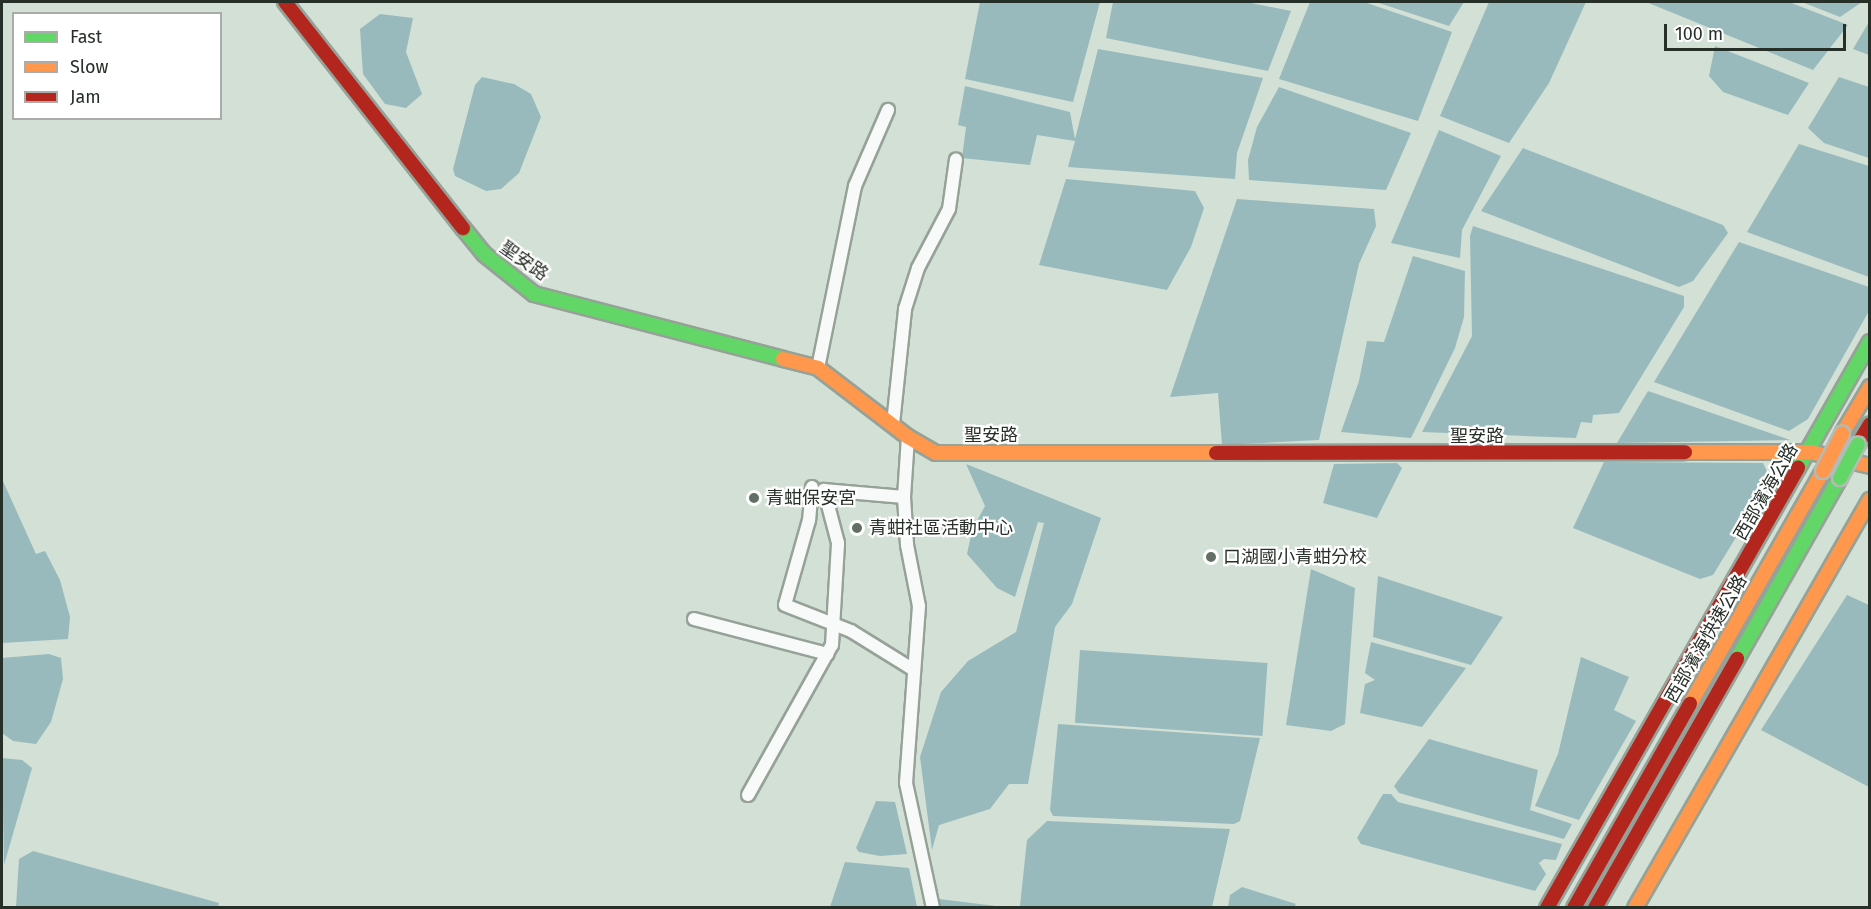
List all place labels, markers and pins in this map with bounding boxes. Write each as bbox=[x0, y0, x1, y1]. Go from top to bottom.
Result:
place label: 青蚶保安宮 bbox=[766, 487, 856, 509]
marker: 青蚶保安宮 bbox=[747, 491, 761, 505]
place label: 青蚶社區活動中心 bbox=[869, 517, 1013, 539]
marker: 青蚶社區活動中心 bbox=[850, 521, 864, 535]
place label: 口湖國小青蚶分校 bbox=[1223, 546, 1367, 568]
marker: 口湖國小青蚶分校 bbox=[1204, 550, 1218, 564]

